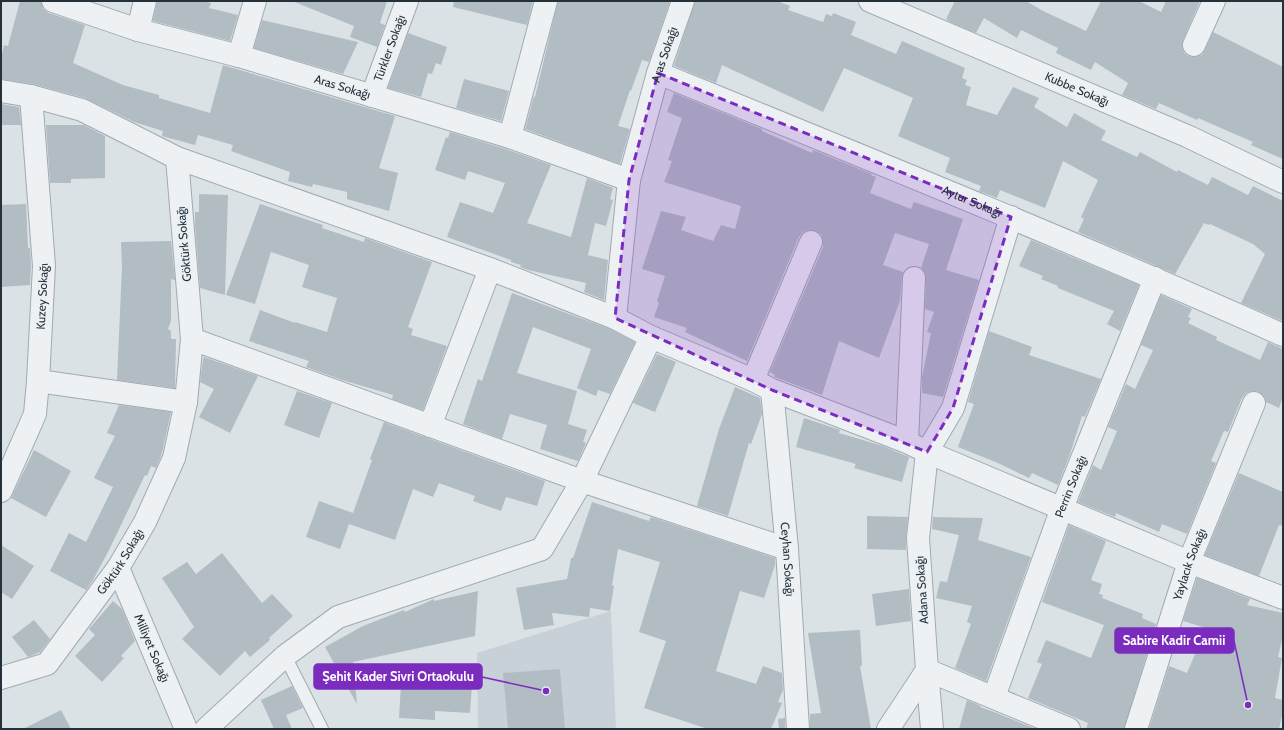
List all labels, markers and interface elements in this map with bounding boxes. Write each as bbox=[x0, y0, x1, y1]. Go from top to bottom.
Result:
street label: Türkler Sokağı bbox=[370, 13, 408, 83]
street label: Aras Sokağı bbox=[648, 25, 680, 84]
street label: Kubbe Sokağı bbox=[1043, 68, 1112, 109]
street label: Aras Sokağı bbox=[313, 71, 372, 102]
street label: Aytur Sokağı bbox=[940, 182, 1004, 220]
street label: Göktürk Sokağı bbox=[173, 206, 194, 282]
street label: Kuzey Sokağı bbox=[33, 263, 51, 330]
street label: Perrin Sokağı bbox=[1051, 453, 1089, 520]
street label: Ceyhan Sokağı bbox=[778, 521, 798, 597]
street label: Göktürk Sokağı bbox=[93, 526, 146, 597]
street label: Yaylacık Sokağı bbox=[1169, 526, 1209, 603]
street label: Adana Sokağı bbox=[912, 556, 931, 625]
street label: Milliyet Sokağı bbox=[131, 612, 173, 684]
callout: Sabire Kadir Camii bbox=[1115, 628, 1234, 653]
text: Sabire Kadir Camii bbox=[1123, 632, 1225, 648]
callout: Şehit Kader Sivri Ortaokulu bbox=[314, 664, 482, 689]
text: Şehit Kader Sivri Ortaokulu bbox=[322, 668, 474, 684]

